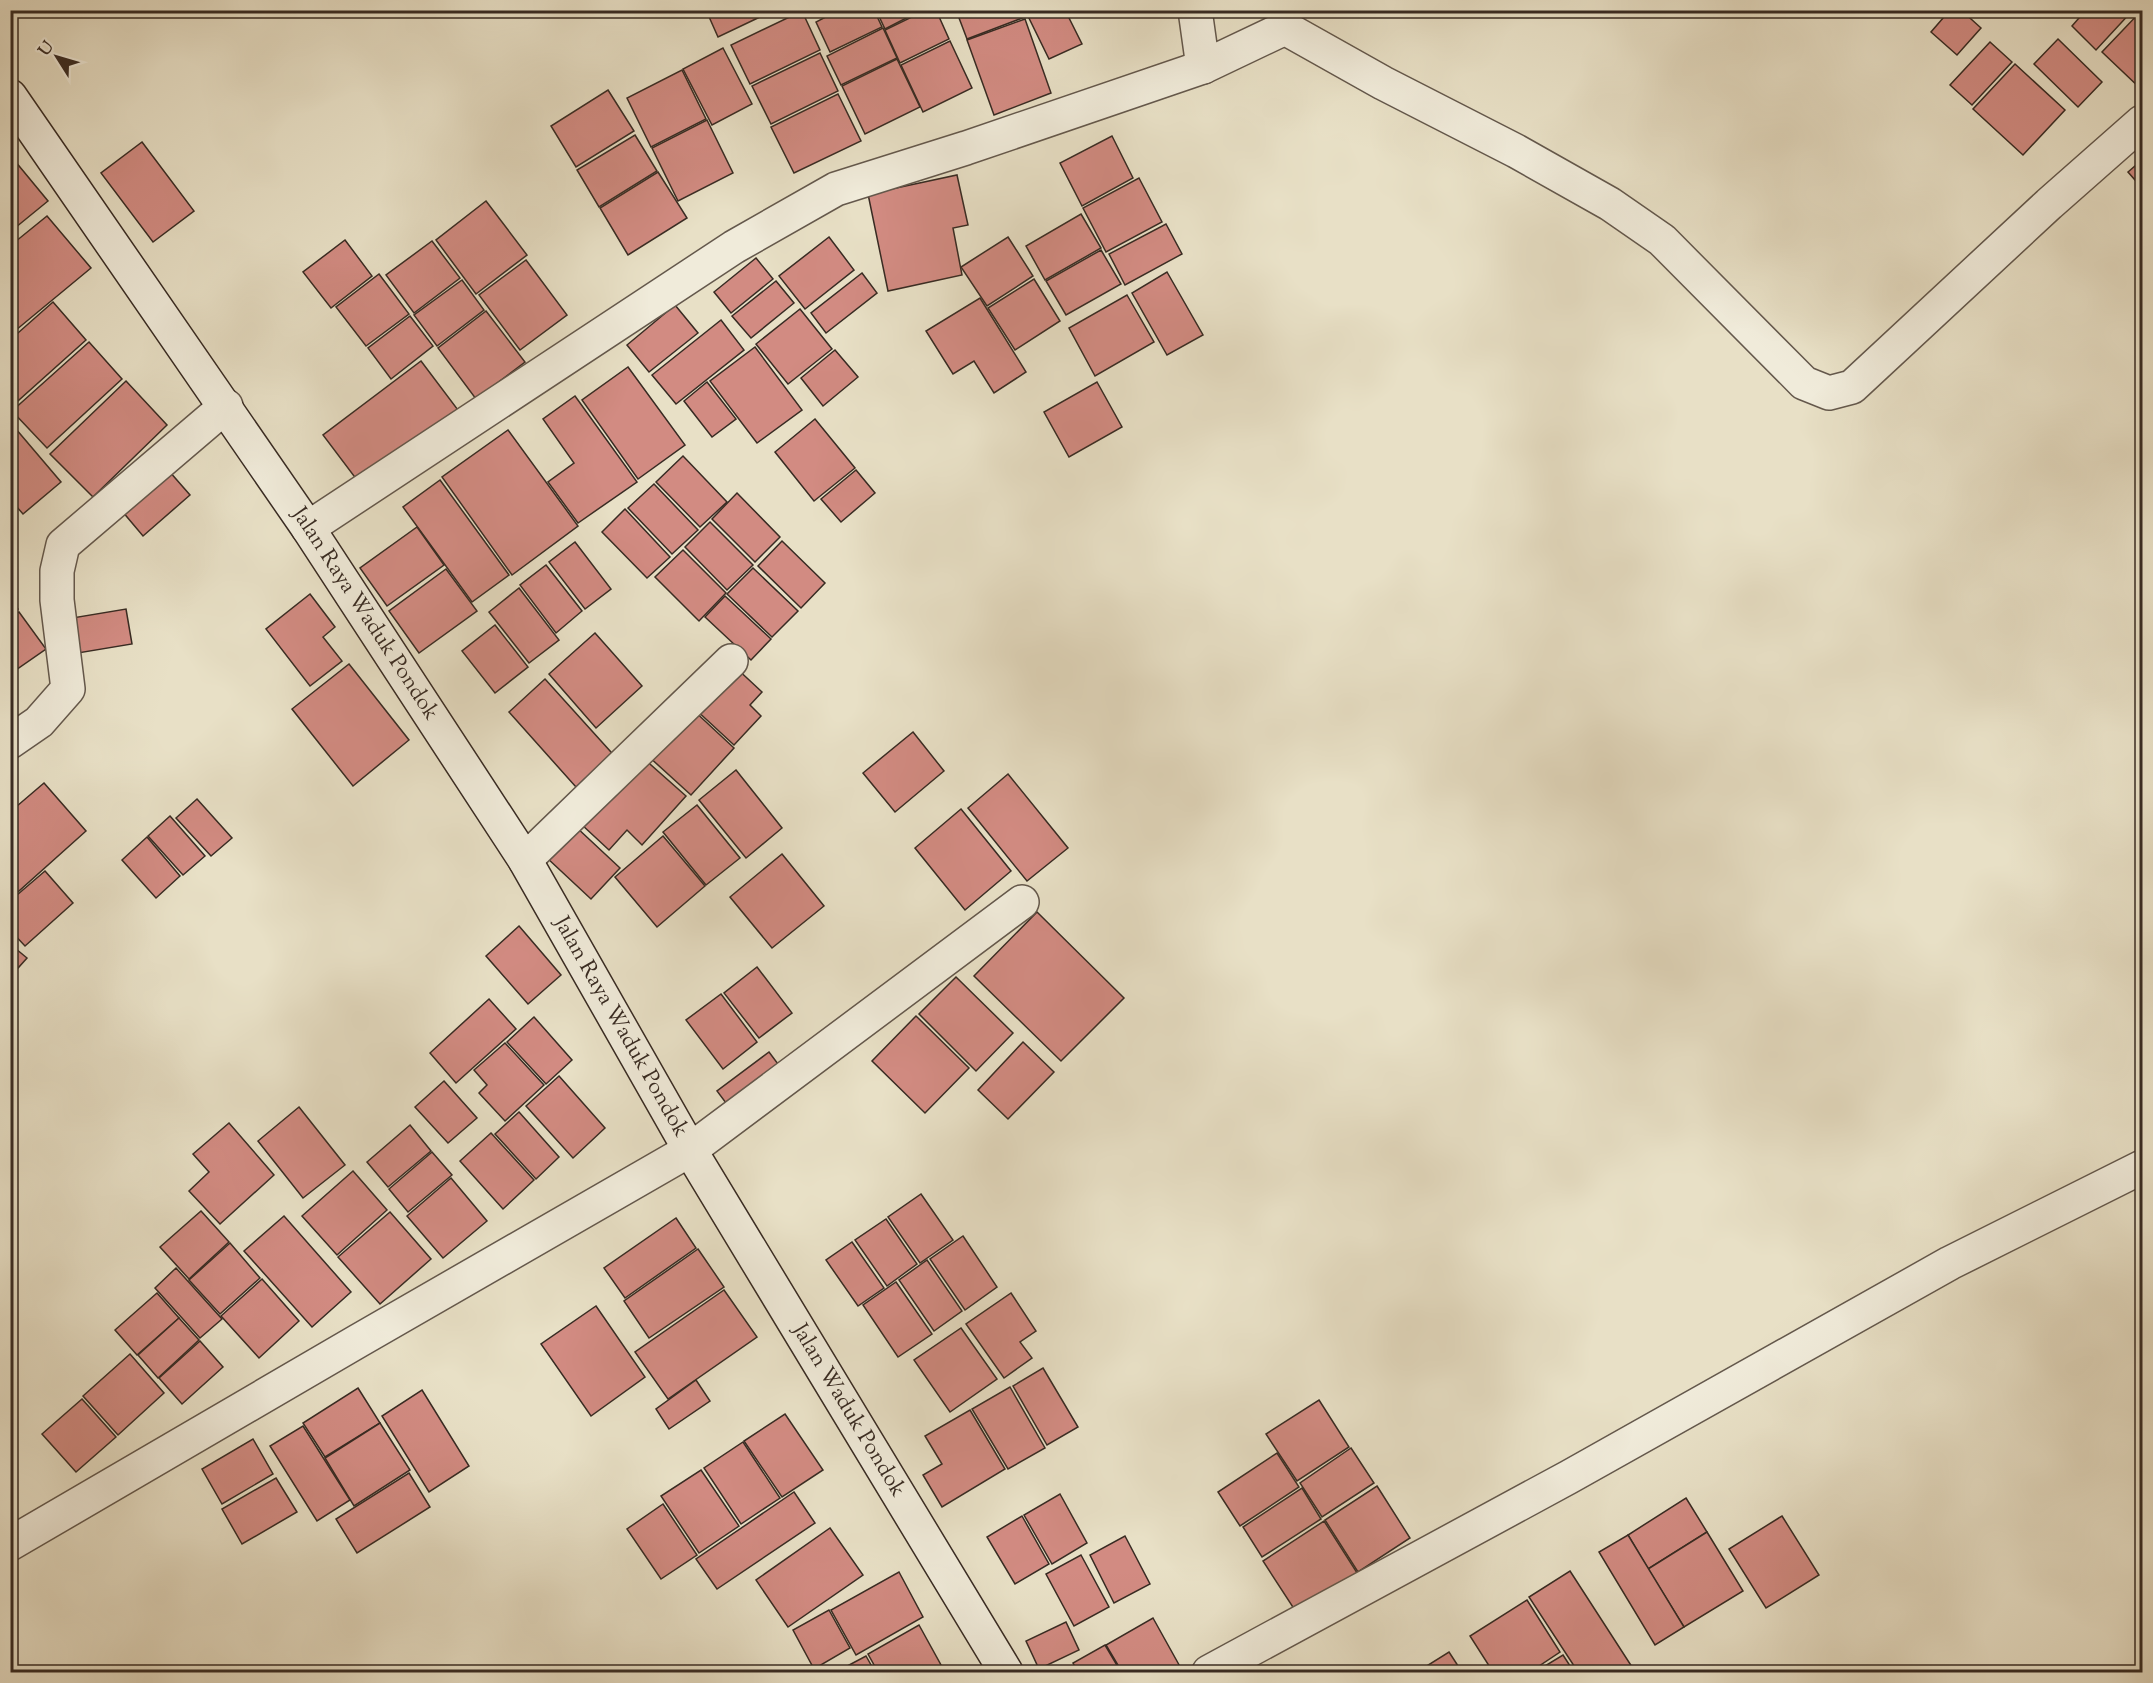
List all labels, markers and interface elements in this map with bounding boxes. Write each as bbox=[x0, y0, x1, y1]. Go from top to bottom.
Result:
north arrow bbox=[27, 27, 87, 87]
text: U bbox=[34, 37, 61, 62]
street label: Jalan Raya Waduk Pondok bbox=[282, 501, 446, 727]
street label: Jalan Raya Waduk Pondok bbox=[544, 910, 696, 1144]
street label: Jalan Waduk Pondok bbox=[783, 1317, 913, 1504]

